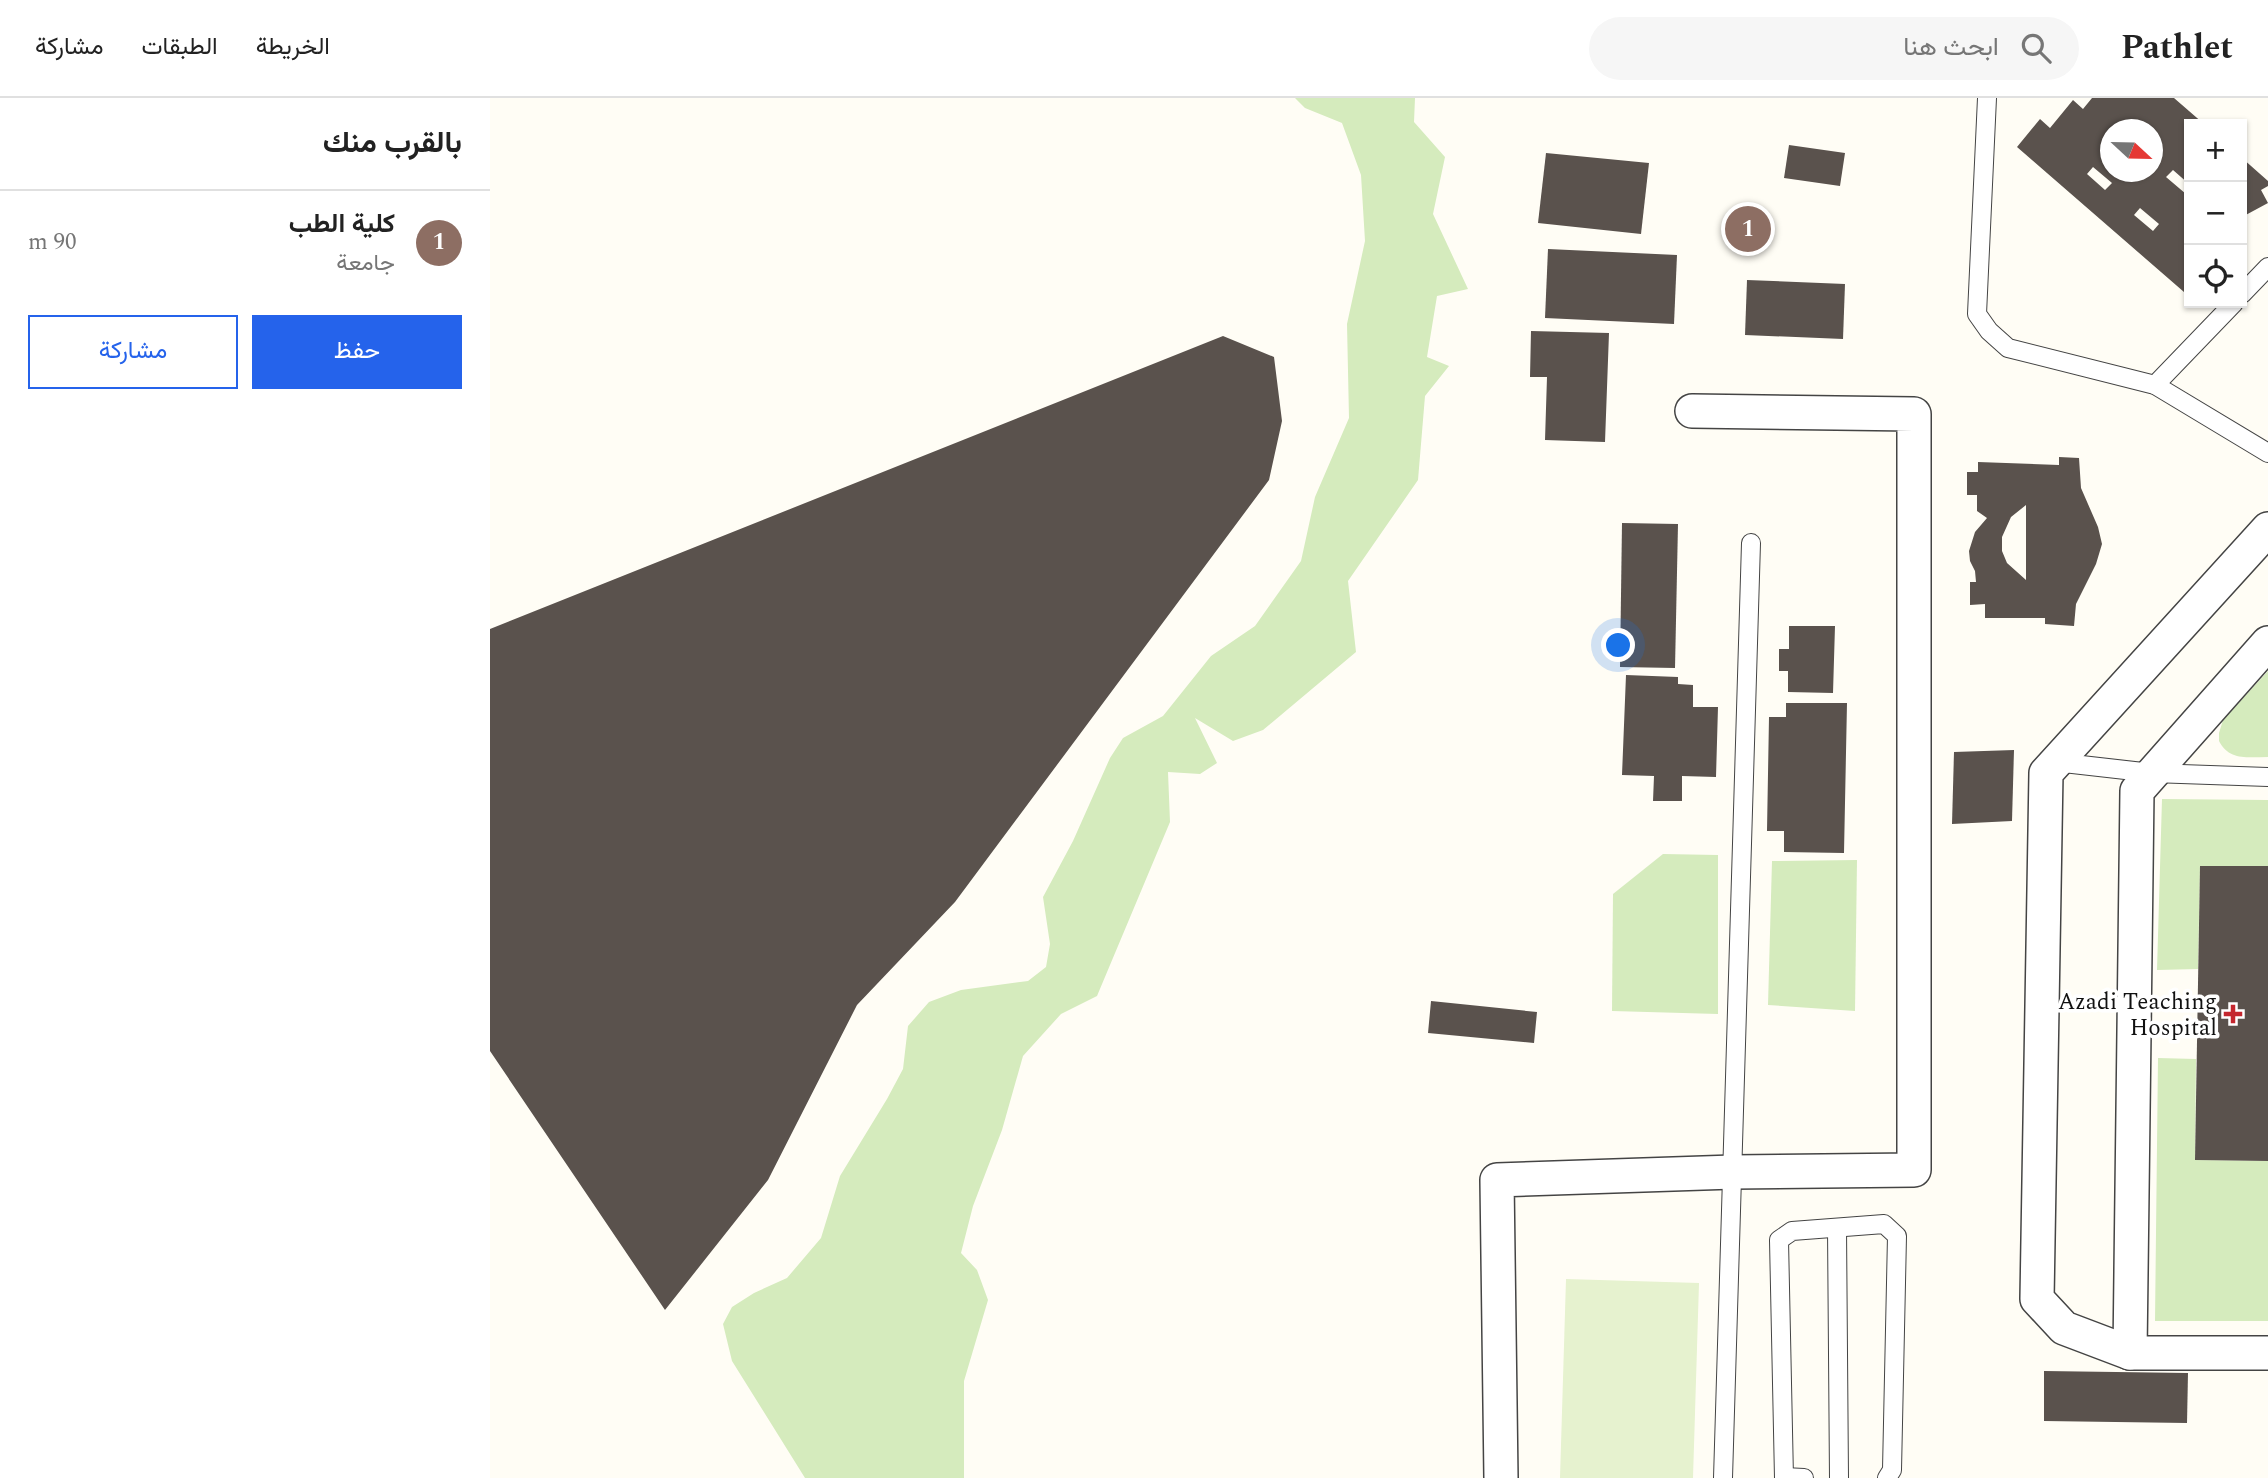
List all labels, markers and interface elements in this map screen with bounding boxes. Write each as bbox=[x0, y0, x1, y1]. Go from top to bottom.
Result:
search box bbox=[1589, 17, 2079, 80]
text: Pathlet bbox=[2121, 23, 2233, 73]
text: ابحث هنا bbox=[1903, 27, 1999, 67]
text: مشاركة bbox=[35, 29, 103, 65]
text: الطبقات bbox=[141, 29, 218, 65]
text: الخريطة bbox=[256, 29, 330, 65]
icon: search bbox=[2017, 29, 2055, 67]
north arrow bbox=[2100, 119, 2163, 182]
map controls bbox=[2184, 119, 2247, 308]
button: + bbox=[2184, 119, 2247, 182]
text: بالقرب منك bbox=[323, 120, 462, 166]
button: − bbox=[2184, 182, 2247, 245]
pin: 1 bbox=[1725, 203, 1771, 255]
text: كلية الطب bbox=[289, 204, 395, 244]
text: 90 m bbox=[28, 225, 77, 260]
text: 1 bbox=[433, 225, 445, 260]
button: locate bbox=[2184, 245, 2247, 308]
text: جامعة bbox=[336, 246, 395, 281]
button: مشاركة bbox=[28, 315, 238, 389]
button: حفظ bbox=[252, 315, 462, 389]
your location bbox=[1601, 628, 1635, 662]
place label: Azadi Teaching Hospital bbox=[2058, 985, 2217, 1046]
marker: Azadi Teaching Hospital bbox=[2223, 1004, 2243, 1024]

